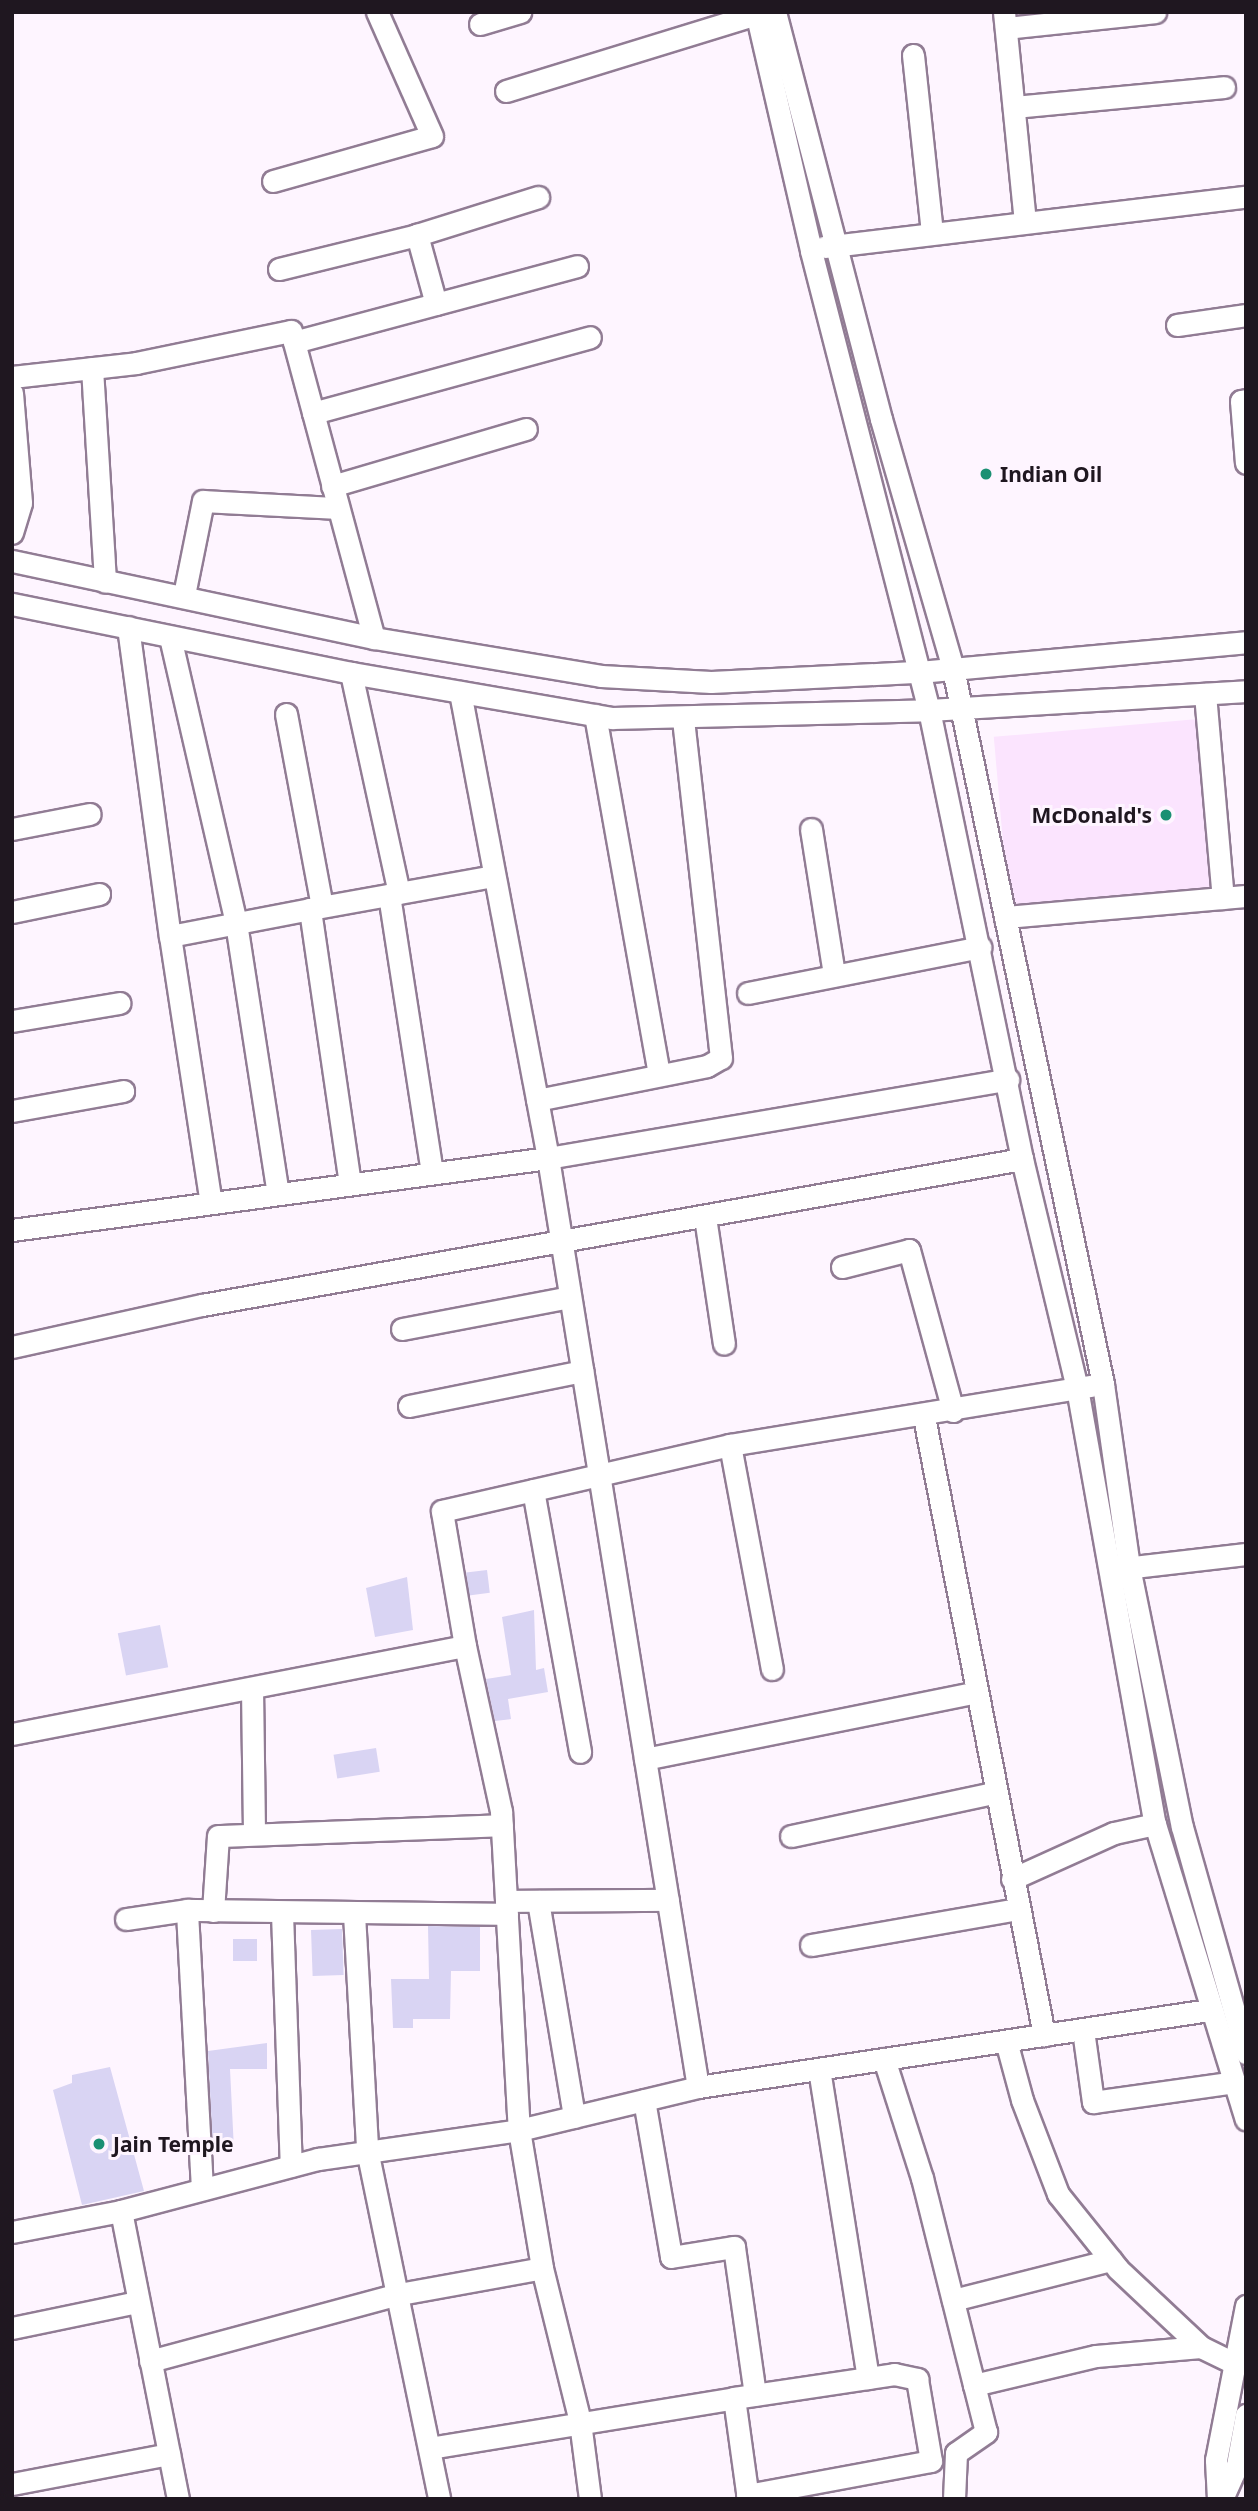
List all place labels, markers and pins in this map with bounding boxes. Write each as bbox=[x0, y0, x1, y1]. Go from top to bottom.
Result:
place label: Indian Oil bbox=[1000, 461, 1102, 487]
marker: Indian Oil bbox=[978, 466, 994, 482]
place label: McDonald's bbox=[1032, 802, 1152, 828]
marker: McDonald's bbox=[1158, 807, 1174, 823]
place label: Jain Temple bbox=[113, 2131, 234, 2157]
marker: Jain Temple bbox=[91, 2136, 107, 2152]

